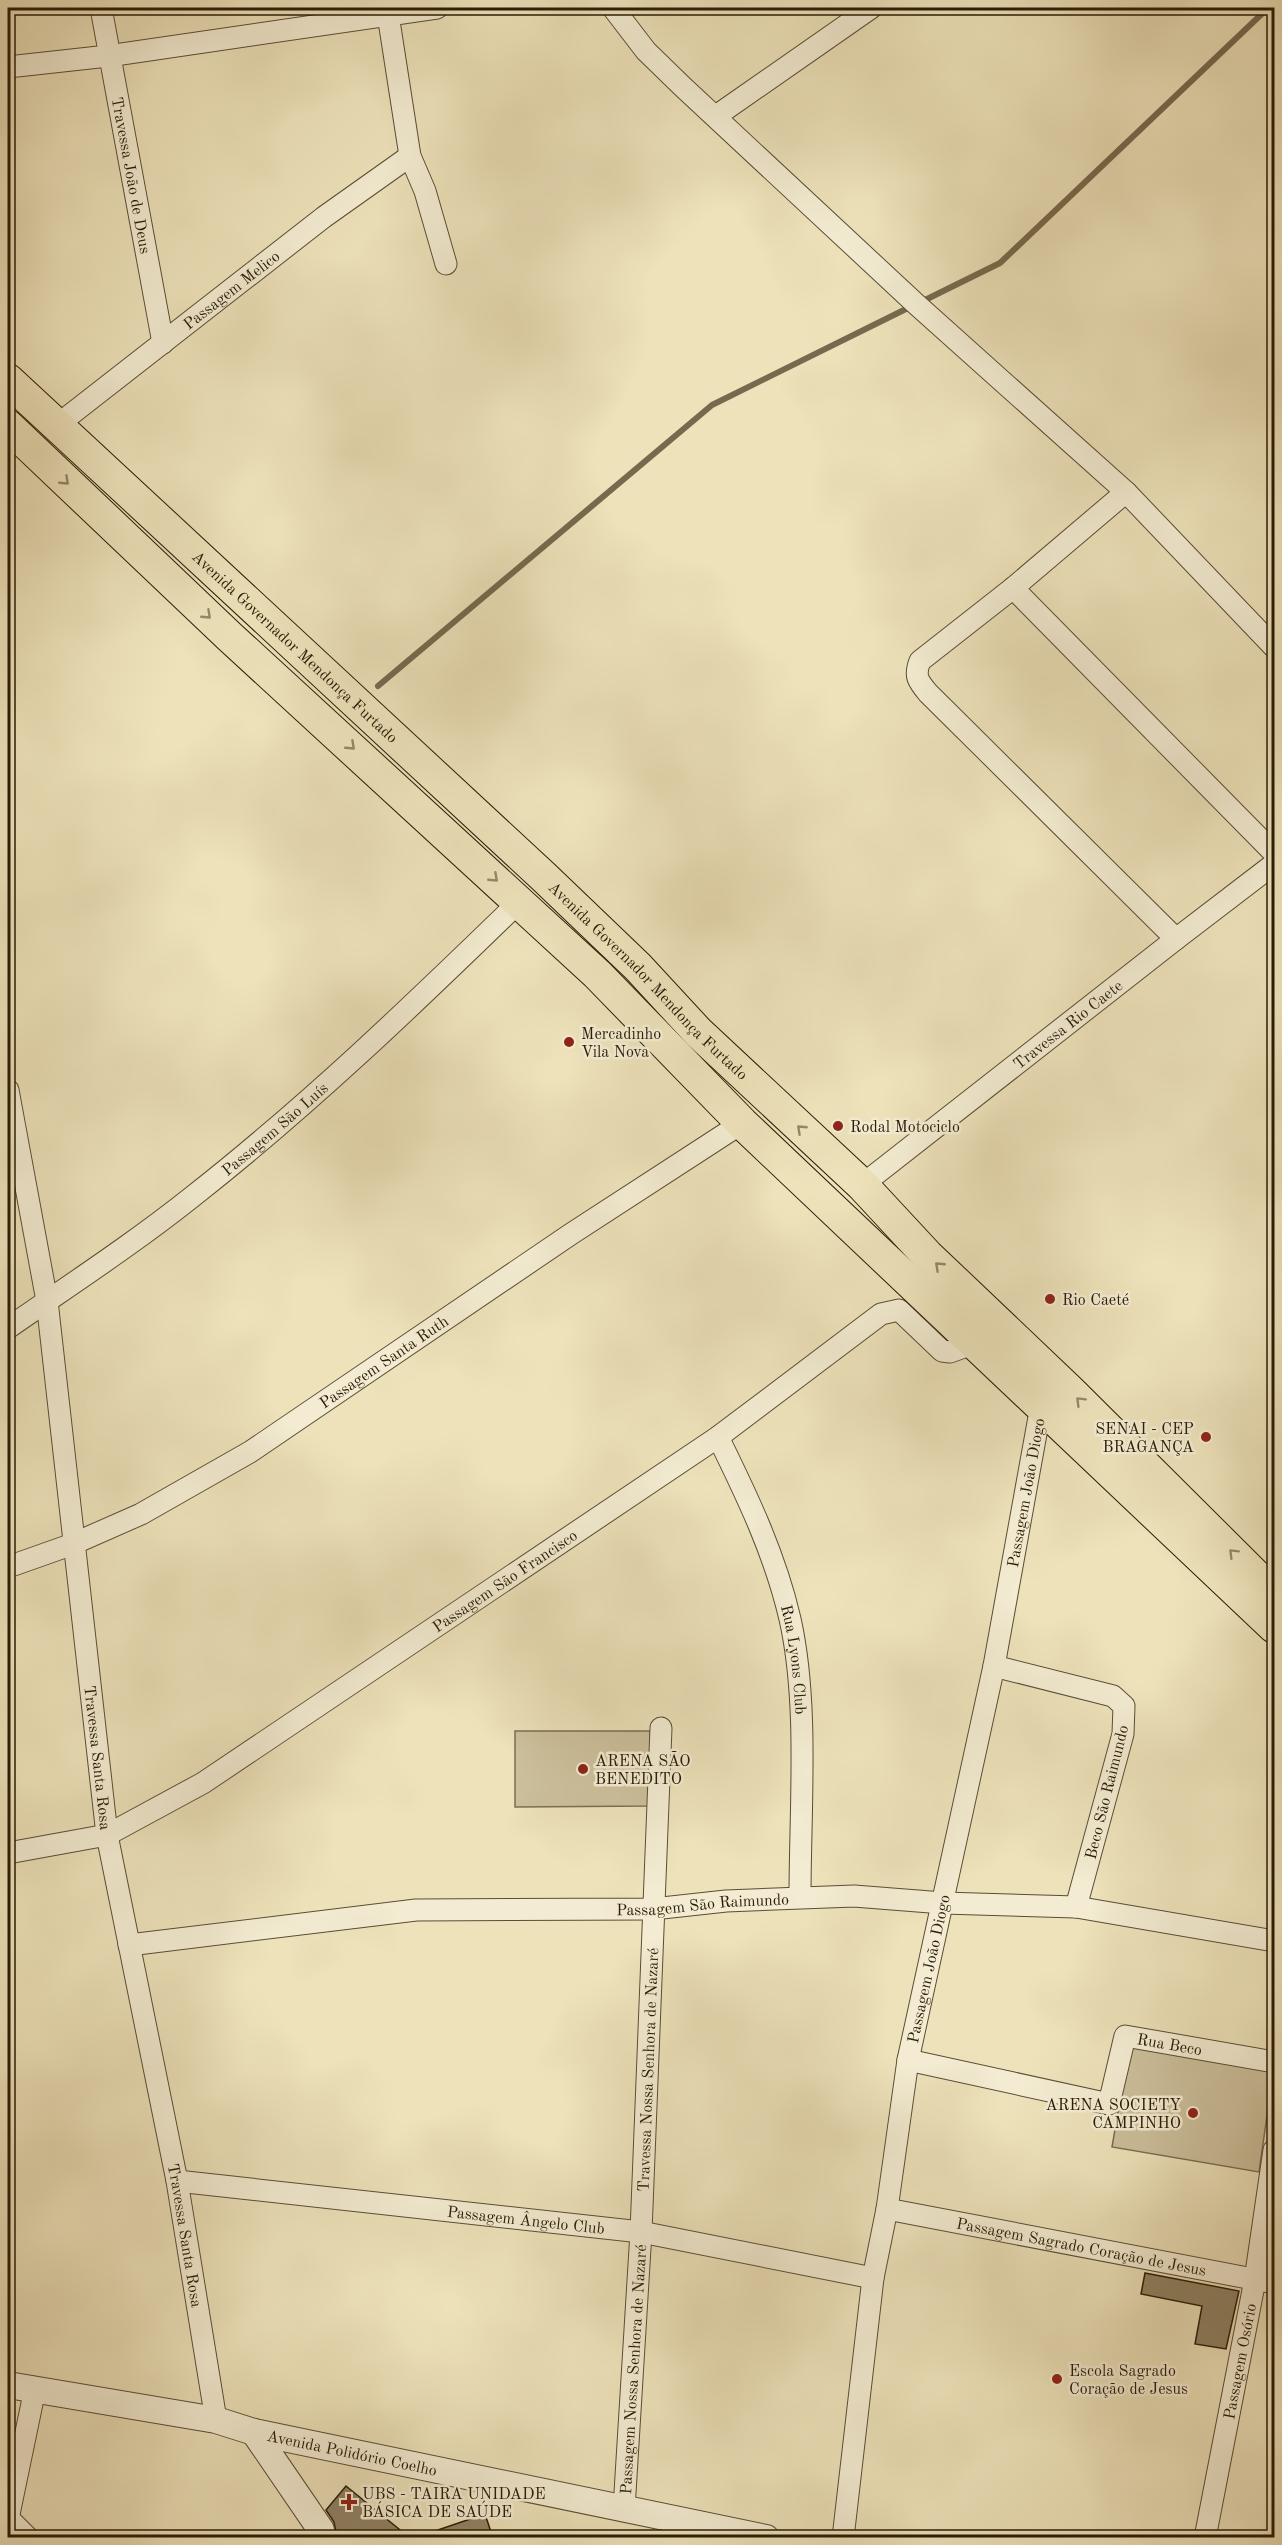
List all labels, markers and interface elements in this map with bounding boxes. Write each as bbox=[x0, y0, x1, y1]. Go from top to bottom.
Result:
street label: Travessa João de Deus bbox=[108, 96, 152, 255]
street label: Passagem Melico bbox=[181, 249, 284, 333]
one-way arrow bbox=[58, 473, 69, 484]
street label: Avenida Governador Mendonça Furtado bbox=[188, 549, 400, 747]
one-way arrow bbox=[200, 608, 210, 619]
one-way arrow bbox=[344, 739, 354, 750]
one-way arrow bbox=[487, 871, 498, 882]
street label: Avenida Governador Mendonça Furtado bbox=[544, 880, 750, 1084]
street label: Travessa Rio Caete bbox=[1011, 978, 1126, 1073]
place label: Mercadinho Vila Nova bbox=[581, 1027, 661, 1061]
marker: Mercadinho Vila Nova bbox=[562, 1035, 576, 1049]
street label: Passagem São Luís bbox=[220, 1080, 332, 1180]
marker: Rodal Motociclo bbox=[831, 1119, 845, 1133]
place label: Rodal Motociclo bbox=[850, 1120, 960, 1136]
one-way arrow bbox=[797, 1125, 808, 1136]
one-way arrow bbox=[935, 1262, 945, 1273]
marker: Rio Caeté bbox=[1043, 1292, 1057, 1306]
place label: Rio Caeté bbox=[1062, 1293, 1129, 1309]
street label: Passagem Santa Ruth bbox=[317, 1314, 452, 1412]
one-way arrow bbox=[1076, 1397, 1087, 1408]
street label: Passagem João Diogo bbox=[1006, 1417, 1049, 1569]
place label: SENAI - CEP BRAGANÇA bbox=[1095, 1422, 1194, 1456]
marker: SENAI - CEP BRAGANÇA bbox=[1199, 1430, 1213, 1444]
street label: Passagem São Francisco bbox=[430, 1528, 581, 1636]
one-way arrow bbox=[1229, 1549, 1239, 1560]
street label: Rua Lyons Club bbox=[777, 1603, 807, 1715]
street label: Travessa Santa Rosa bbox=[80, 1685, 112, 1831]
street label: Beco São Raimundo bbox=[1083, 1724, 1132, 1861]
place label: ARENA SÃO BENEDITO bbox=[595, 1750, 690, 1788]
marker: ARENA SÃO BENEDITO bbox=[576, 1762, 590, 1776]
street label: Passagem São Raimundo bbox=[616, 1893, 789, 1919]
street label: Passagem João Diogo bbox=[906, 1893, 954, 2045]
street label: Travessa Nossa Senhora de Nazaré bbox=[637, 1947, 662, 2192]
street label: Rua Beco bbox=[1136, 2032, 1203, 2059]
place label: ARENA SOCIETY CAMPINHO bbox=[1046, 2098, 1181, 2132]
marker: ARENA SOCIETY CAMPINHO bbox=[1186, 2106, 1200, 2120]
street label: Travessa Santa Rosa bbox=[164, 2162, 204, 2309]
street label: Passagem Ângelo Club bbox=[446, 2205, 605, 2238]
street label: Passagem Sagrado Coração de Jesus bbox=[955, 2216, 1207, 2280]
street label: Passagem Nossa Senhora de Nazaré bbox=[619, 2244, 650, 2495]
street label: Passagem Osório bbox=[1222, 2302, 1260, 2421]
place label: Escola Sagrado Coração de Jesus bbox=[1069, 2364, 1188, 2398]
marker: Escola Sagrado Coração de Jesus bbox=[1050, 2372, 1064, 2386]
street label: Avenida Polidório Coelho bbox=[265, 2429, 438, 2480]
place label: UBS - TAIRA UNIDADE BÁSICA DE SAÚDE bbox=[362, 2487, 545, 2521]
marker: UBS - TAIRA UNIDADE BÁSICA DE SAÚDE bbox=[340, 2493, 358, 2511]

